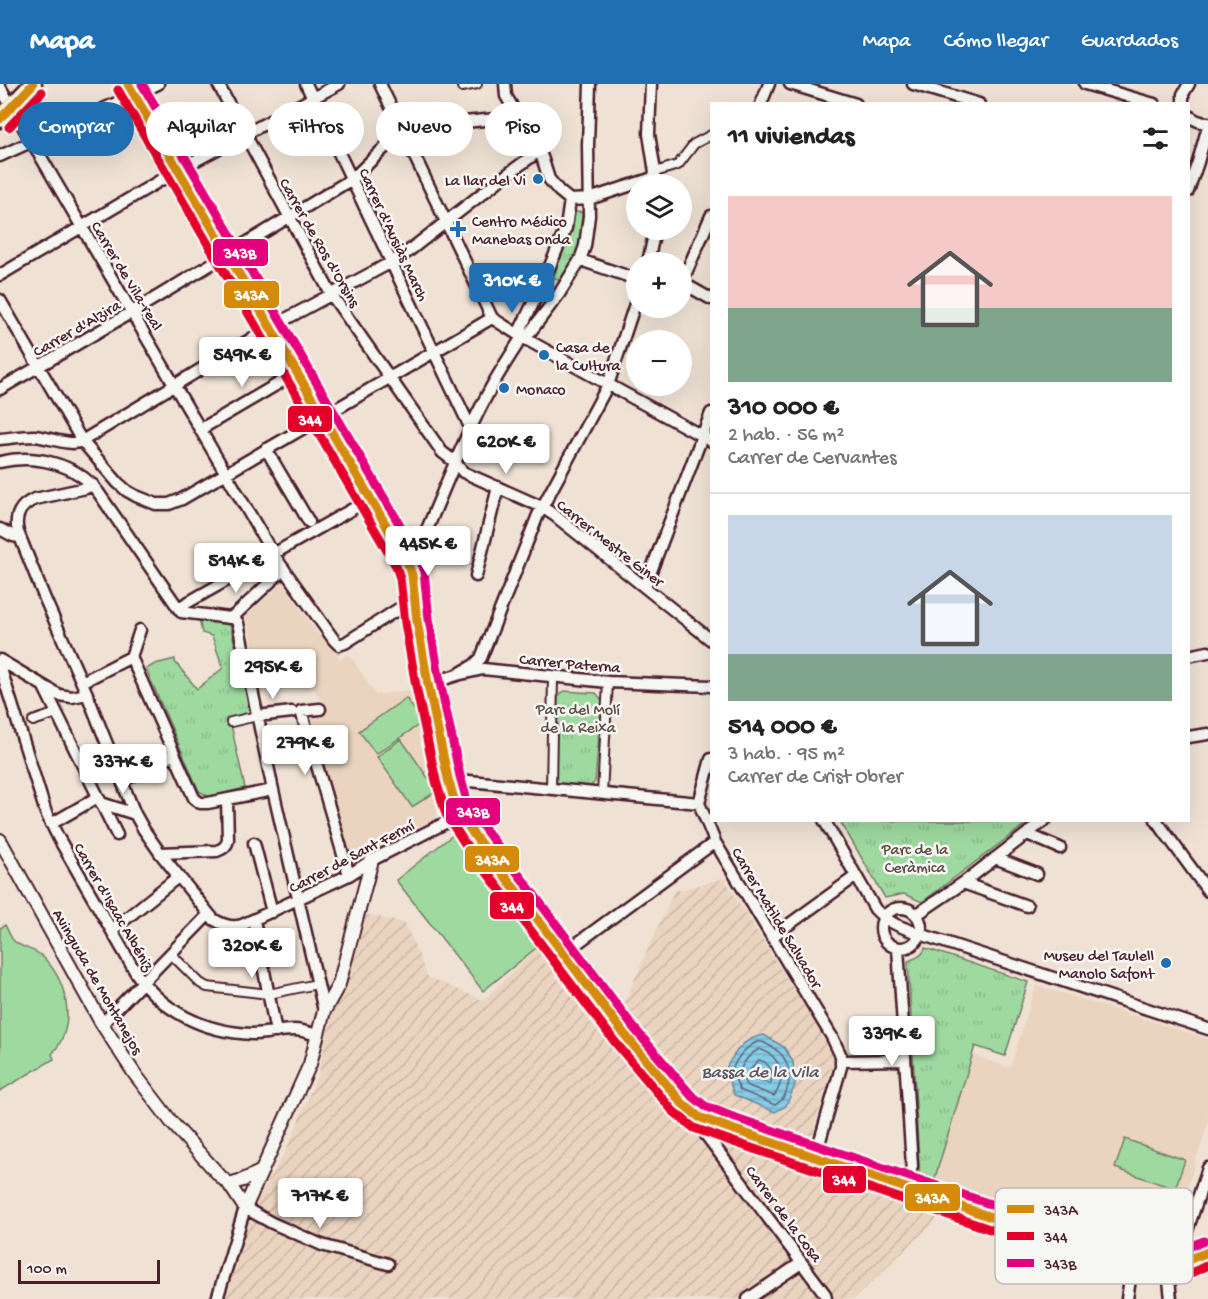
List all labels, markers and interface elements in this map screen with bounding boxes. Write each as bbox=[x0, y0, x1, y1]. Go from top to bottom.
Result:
text: Mapa bbox=[30, 26, 94, 59]
text: Mapa bbox=[862, 30, 911, 55]
text: Cómo llegar bbox=[944, 30, 1048, 55]
text: Guardados bbox=[1081, 30, 1178, 55]
chip: Comprar bbox=[18, 102, 134, 156]
chip: Alquilar bbox=[146, 102, 256, 156]
chip: Filtros bbox=[268, 102, 364, 156]
chip: Nuevo bbox=[376, 102, 473, 156]
chip: Piso bbox=[485, 102, 562, 156]
icon: filters bbox=[1139, 122, 1172, 155]
text: 11 viviendas bbox=[728, 123, 854, 154]
street label: Carrer d'Ausiàs March bbox=[353, 166, 431, 305]
marker: La llar del Vi bbox=[531, 172, 545, 186]
place label: La llar del Vi bbox=[445, 173, 526, 192]
map controls bbox=[626, 174, 692, 396]
button: layers bbox=[626, 174, 692, 240]
street label: Carrer de Ros d'Orsins bbox=[273, 176, 363, 313]
place label: Centro Médico Manebas Onda bbox=[472, 214, 571, 251]
street label: Carrer de Vila-real bbox=[85, 219, 165, 335]
marker: Centro Médico Manebas Onda bbox=[449, 220, 467, 238]
icon: home bbox=[896, 235, 1004, 343]
line badge: 343B bbox=[212, 238, 269, 267]
text: 343B bbox=[223, 246, 257, 265]
button: + bbox=[626, 252, 692, 318]
pin: 310K € bbox=[463, 263, 561, 314]
text: 310K € bbox=[483, 271, 541, 294]
line badge: 343A bbox=[223, 280, 280, 309]
text: 343A bbox=[233, 288, 269, 307]
street label: Carrer d'Alzira bbox=[31, 297, 126, 363]
button: − bbox=[626, 330, 692, 396]
pin: 549K € bbox=[193, 337, 291, 388]
place label: Casa de la Cultura bbox=[556, 340, 622, 377]
text: 549K € bbox=[213, 345, 271, 368]
marker: Casa de la Cultura bbox=[537, 348, 551, 362]
marker: Monaco bbox=[497, 381, 511, 395]
place label: Monaco bbox=[516, 382, 566, 401]
text: 310 000 € bbox=[728, 394, 839, 425]
line badge: 344 bbox=[287, 405, 333, 433]
text: 344 bbox=[297, 413, 322, 432]
pin: 620K € bbox=[457, 424, 555, 475]
text: 2 hab. · 56 m² bbox=[728, 425, 844, 448]
text: 620K € bbox=[477, 432, 535, 455]
text: Carrer de Cervantes bbox=[728, 448, 897, 471]
street label: Carrer Mestre Giner bbox=[551, 497, 667, 593]
pin: 445K € bbox=[379, 526, 477, 577]
text: 445K € bbox=[399, 534, 457, 557]
pin: 514K € bbox=[187, 543, 285, 594]
text: 514K € bbox=[208, 551, 264, 574]
icon: home bbox=[896, 554, 1004, 662]
pin: 295K € bbox=[224, 649, 322, 700]
street label: Carrer Paterna bbox=[518, 652, 622, 679]
text: 295K € bbox=[244, 657, 302, 680]
park label: Parc del Molí de la Reixa bbox=[535, 702, 621, 739]
text: 514 000 € bbox=[728, 713, 837, 744]
pin: 279K € bbox=[256, 725, 354, 776]
text: 279K € bbox=[276, 733, 334, 756]
pin: 337K € bbox=[74, 744, 172, 795]
text: 3 hab. · 95 m² bbox=[728, 744, 845, 767]
text: 337K € bbox=[94, 752, 152, 775]
text: Carrer de Crist Obrer bbox=[728, 767, 903, 790]
line badge: 343B bbox=[445, 797, 501, 826]
text: 343B bbox=[456, 805, 490, 824]
street label: Carrer de Sant Fermí bbox=[287, 817, 419, 899]
street label: Carrer d'Isaac Albéniz bbox=[68, 840, 157, 976]
park label: Parc de la Ceràmica bbox=[881, 842, 949, 879]
line badge: 343A bbox=[464, 845, 520, 873]
street label: Carrer Matilde Salvador bbox=[725, 845, 825, 994]
text: 343A bbox=[474, 853, 510, 872]
line badge: 344 bbox=[489, 891, 535, 920]
text: 344 bbox=[499, 900, 524, 919]
street label: Avinguda de Montanejos bbox=[47, 907, 146, 1060]
pin: 320K € bbox=[203, 928, 301, 979]
text: 320K € bbox=[222, 936, 282, 959]
place label: Museu del Taulell Manolo Safont bbox=[1044, 948, 1155, 985]
marker: Museu del Taulell Manolo Safont bbox=[1159, 956, 1173, 970]
pin: 339K € bbox=[843, 1016, 941, 1067]
text: 339K € bbox=[863, 1024, 921, 1047]
water label: Bassa de la Vila bbox=[702, 1063, 819, 1084]
street label: Carrer de la Cosa bbox=[740, 1163, 825, 1268]
line badge: 344 bbox=[822, 1165, 867, 1194]
text: 344 bbox=[831, 1173, 856, 1192]
pin: 717K € bbox=[271, 1178, 369, 1229]
line badge: 343A bbox=[904, 1183, 961, 1212]
text: 717K € bbox=[292, 1186, 348, 1209]
legend bbox=[995, 1188, 1193, 1284]
text: 343A bbox=[914, 1191, 950, 1210]
text: 343A bbox=[1043, 1203, 1079, 1222]
text: 344 bbox=[1043, 1230, 1068, 1249]
scale bar bbox=[18, 1257, 160, 1284]
text: 343B bbox=[1043, 1257, 1077, 1276]
text: 100 m bbox=[27, 1261, 67, 1280]

